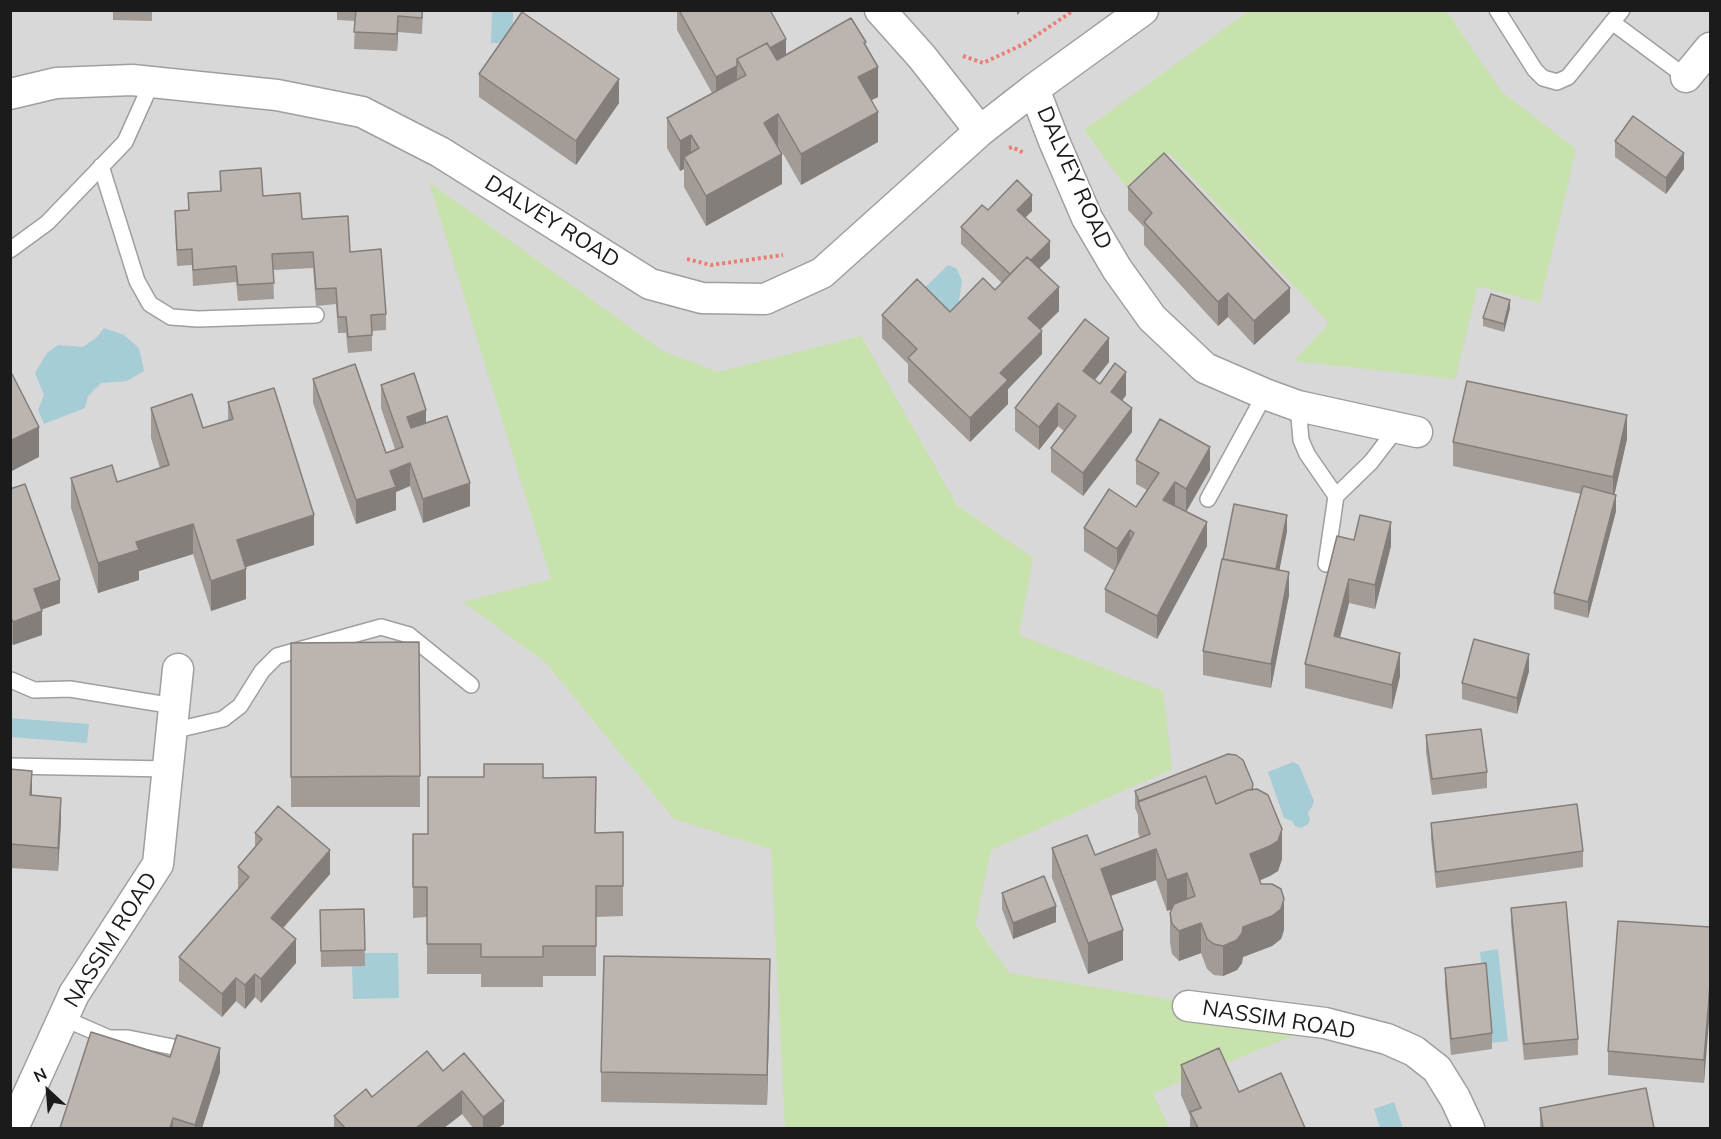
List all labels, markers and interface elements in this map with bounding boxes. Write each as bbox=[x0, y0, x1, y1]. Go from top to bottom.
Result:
street label: DALVEY ROAD bbox=[1031, 102, 1117, 254]
street label: DALVEY ROAD bbox=[480, 170, 624, 274]
street label: NASSIM ROAD bbox=[59, 867, 163, 1013]
street label: NASSIM ROAD bbox=[1201, 995, 1357, 1045]
north arrow bbox=[18, 1061, 78, 1121]
text: N bbox=[30, 1063, 50, 1086]

